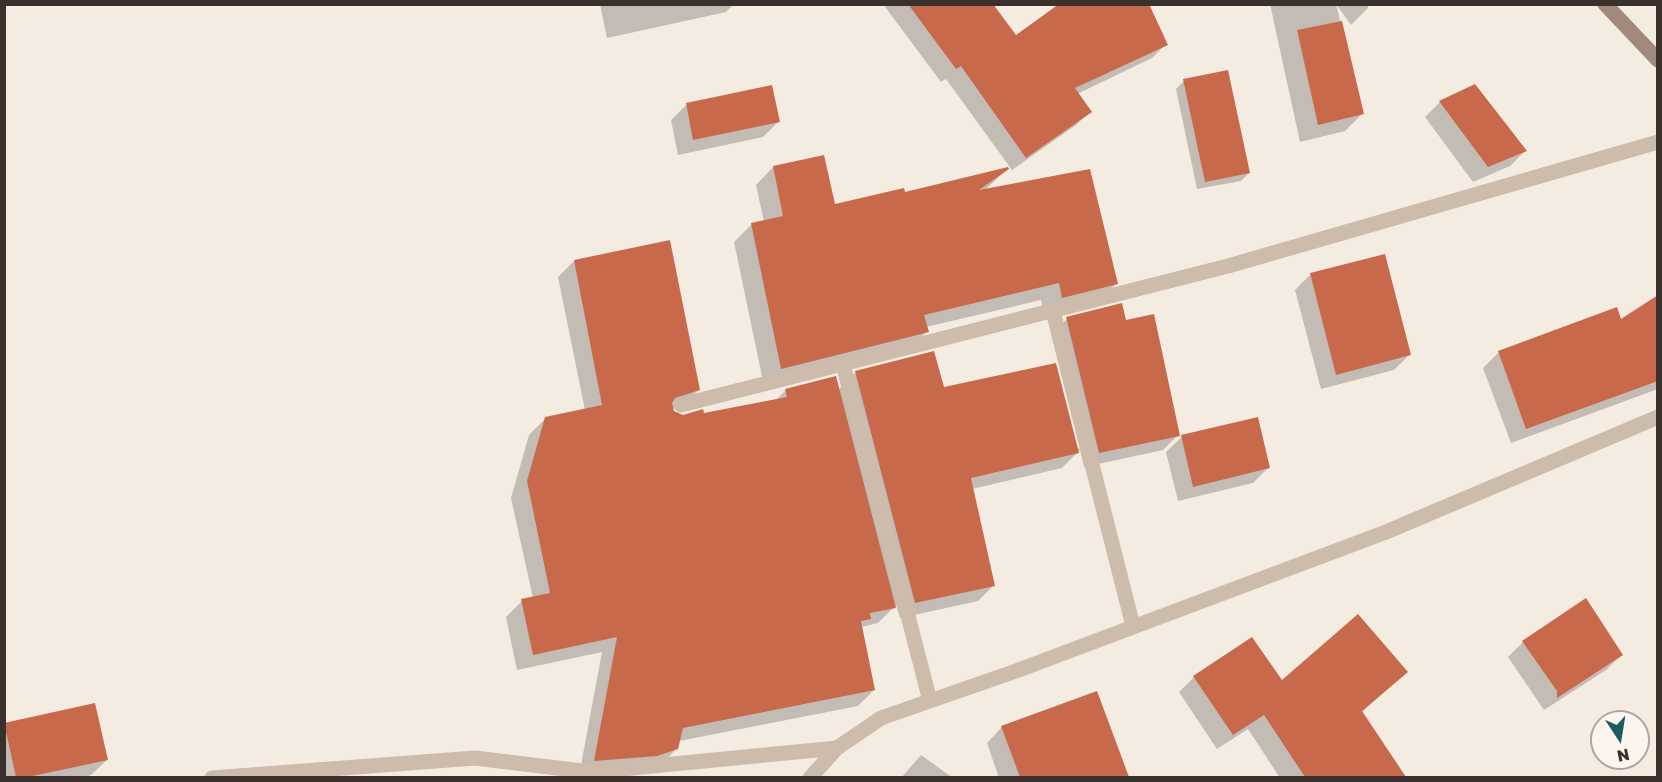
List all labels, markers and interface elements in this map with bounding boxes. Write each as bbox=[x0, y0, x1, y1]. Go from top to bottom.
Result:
north arrow bbox=[1590, 710, 1650, 770]
text: N bbox=[1615, 745, 1631, 767]

